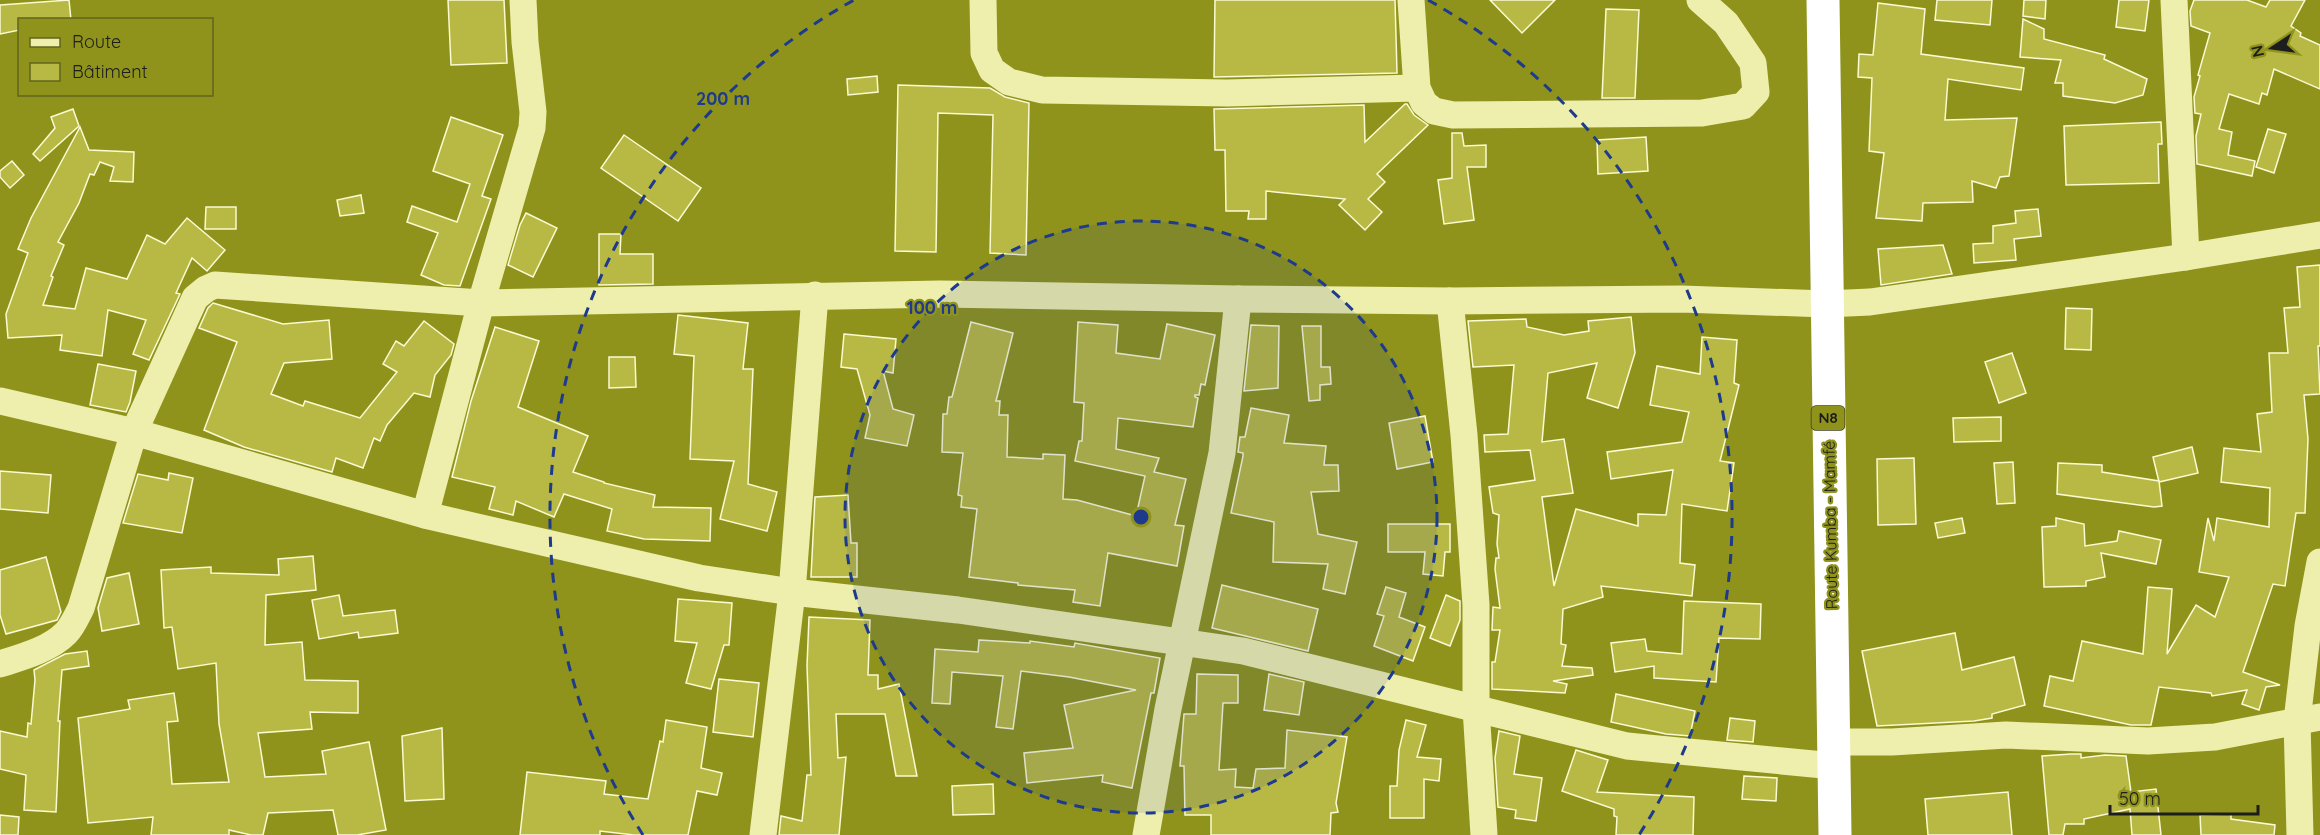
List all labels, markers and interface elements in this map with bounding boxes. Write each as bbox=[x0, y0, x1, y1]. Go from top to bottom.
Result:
legend bbox=[18, 18, 213, 96]
north arrow bbox=[2242, 18, 2302, 78]
text: Route bbox=[72, 30, 121, 53]
text: N bbox=[2246, 43, 2268, 59]
text: Bâtiment bbox=[72, 60, 148, 83]
text: 200 m bbox=[696, 87, 750, 110]
text: 100 m bbox=[907, 296, 957, 319]
road number: N8 bbox=[1812, 406, 1844, 430]
street label: Route Kumba - Mamfé bbox=[1819, 441, 1841, 609]
centre of rings bbox=[1131, 507, 1151, 527]
scale bar bbox=[2110, 778, 2258, 816]
text: 50 m bbox=[2119, 787, 2161, 810]

